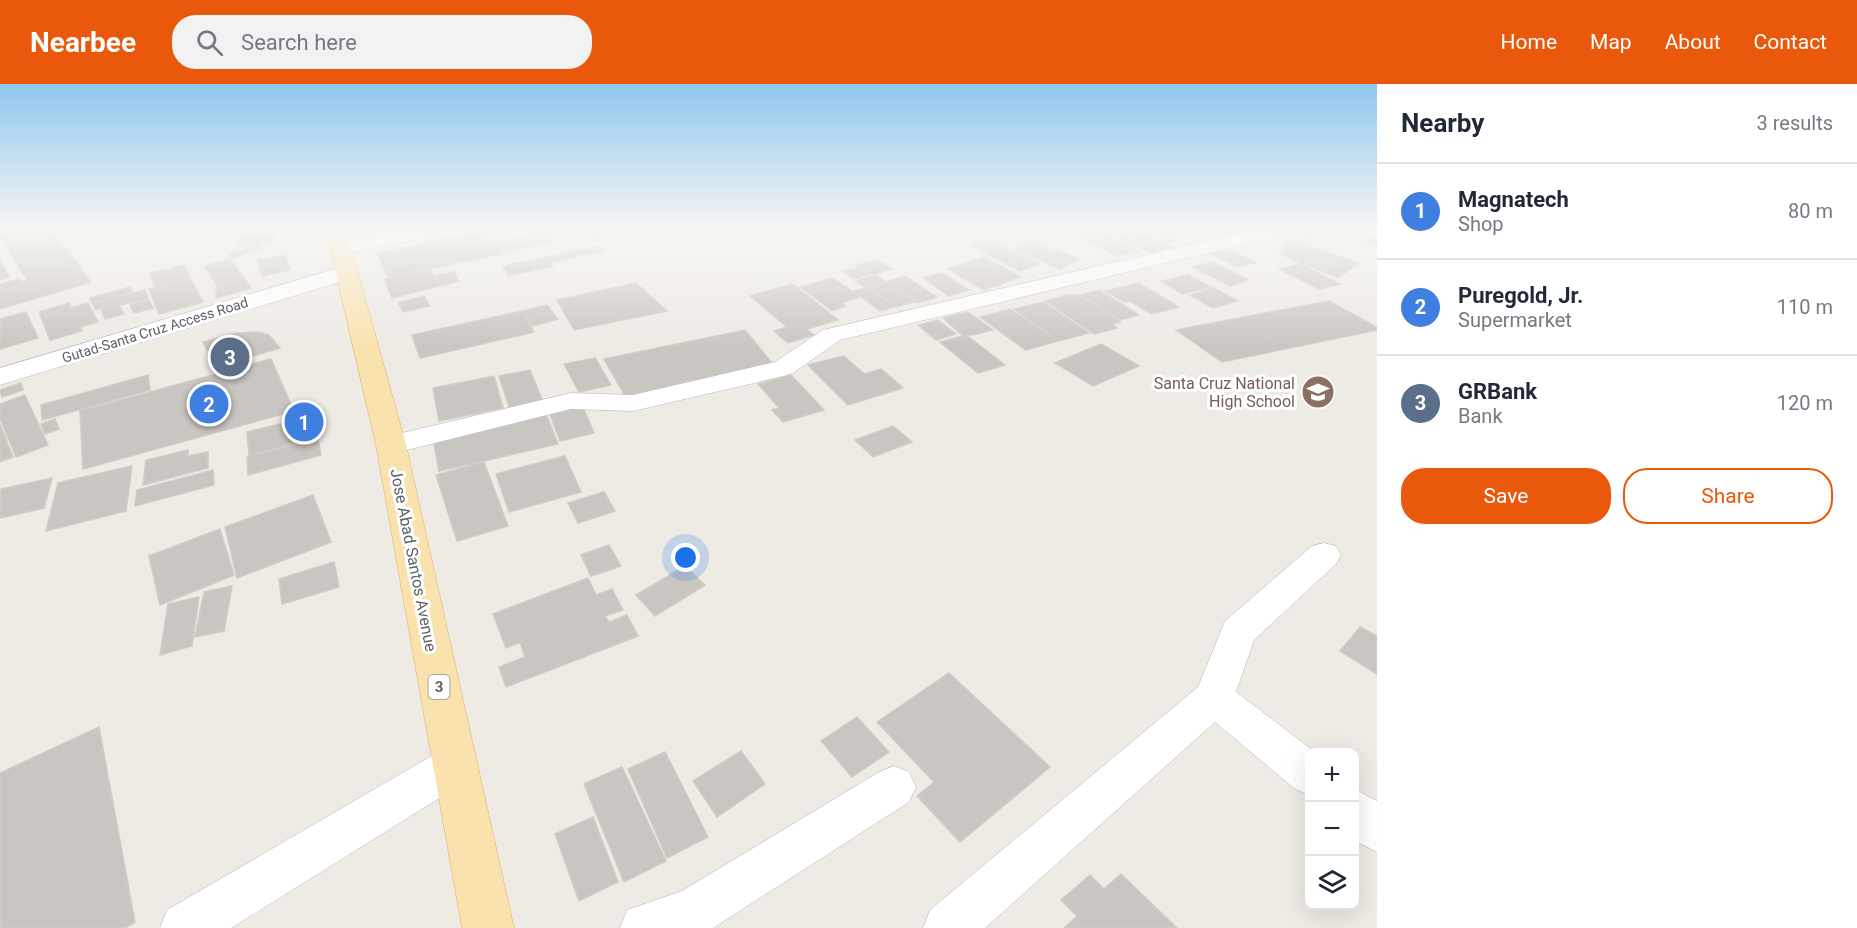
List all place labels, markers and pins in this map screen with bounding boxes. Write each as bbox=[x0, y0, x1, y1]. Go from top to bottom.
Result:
pin: 3 bbox=[210, 334, 250, 380]
place label: Santa Cruz National High School bbox=[1154, 374, 1295, 411]
school or university icon: Santa Cruz National High School bbox=[1300, 374, 1336, 410]
pin: 2 bbox=[190, 382, 228, 426]
pin: 1 bbox=[284, 400, 324, 444]

